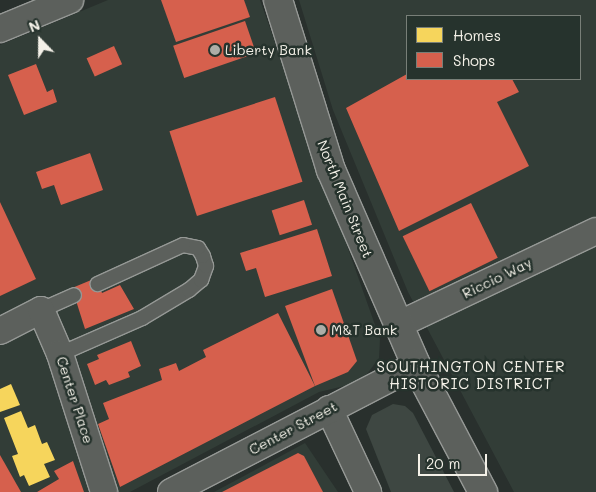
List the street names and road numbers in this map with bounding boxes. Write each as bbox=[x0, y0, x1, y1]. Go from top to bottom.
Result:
street label: North Main Street bbox=[314, 138, 376, 260]
street label: Riccio Way bbox=[460, 254, 534, 302]
street label: Center Place bbox=[53, 354, 97, 446]
street label: Center Street bbox=[246, 398, 340, 458]

